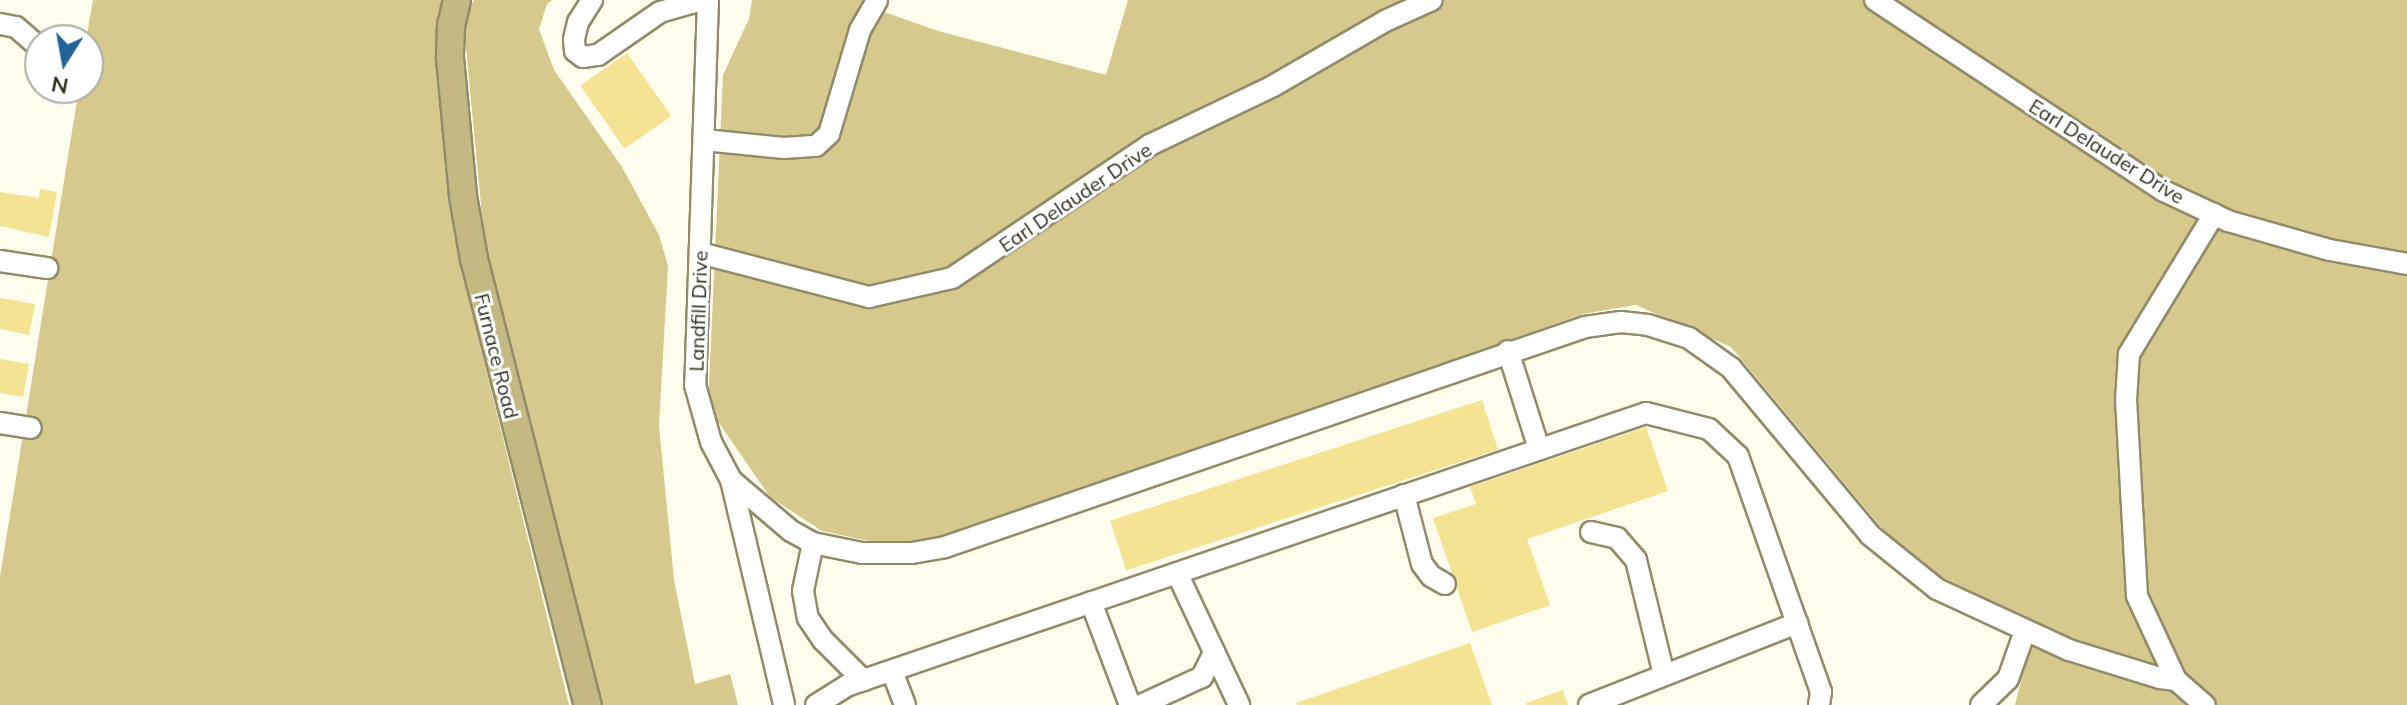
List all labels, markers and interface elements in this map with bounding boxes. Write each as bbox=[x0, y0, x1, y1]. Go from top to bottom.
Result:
north arrow bbox=[24, 24, 104, 104]
text: N bbox=[49, 70, 71, 101]
street label: Earl Delauder Drive bbox=[2025, 93, 2189, 209]
street label: Earl Delauder Drive bbox=[994, 137, 1156, 257]
street label: Landfill Drive bbox=[684, 250, 712, 372]
street label: Furnace Road bbox=[470, 291, 524, 421]

